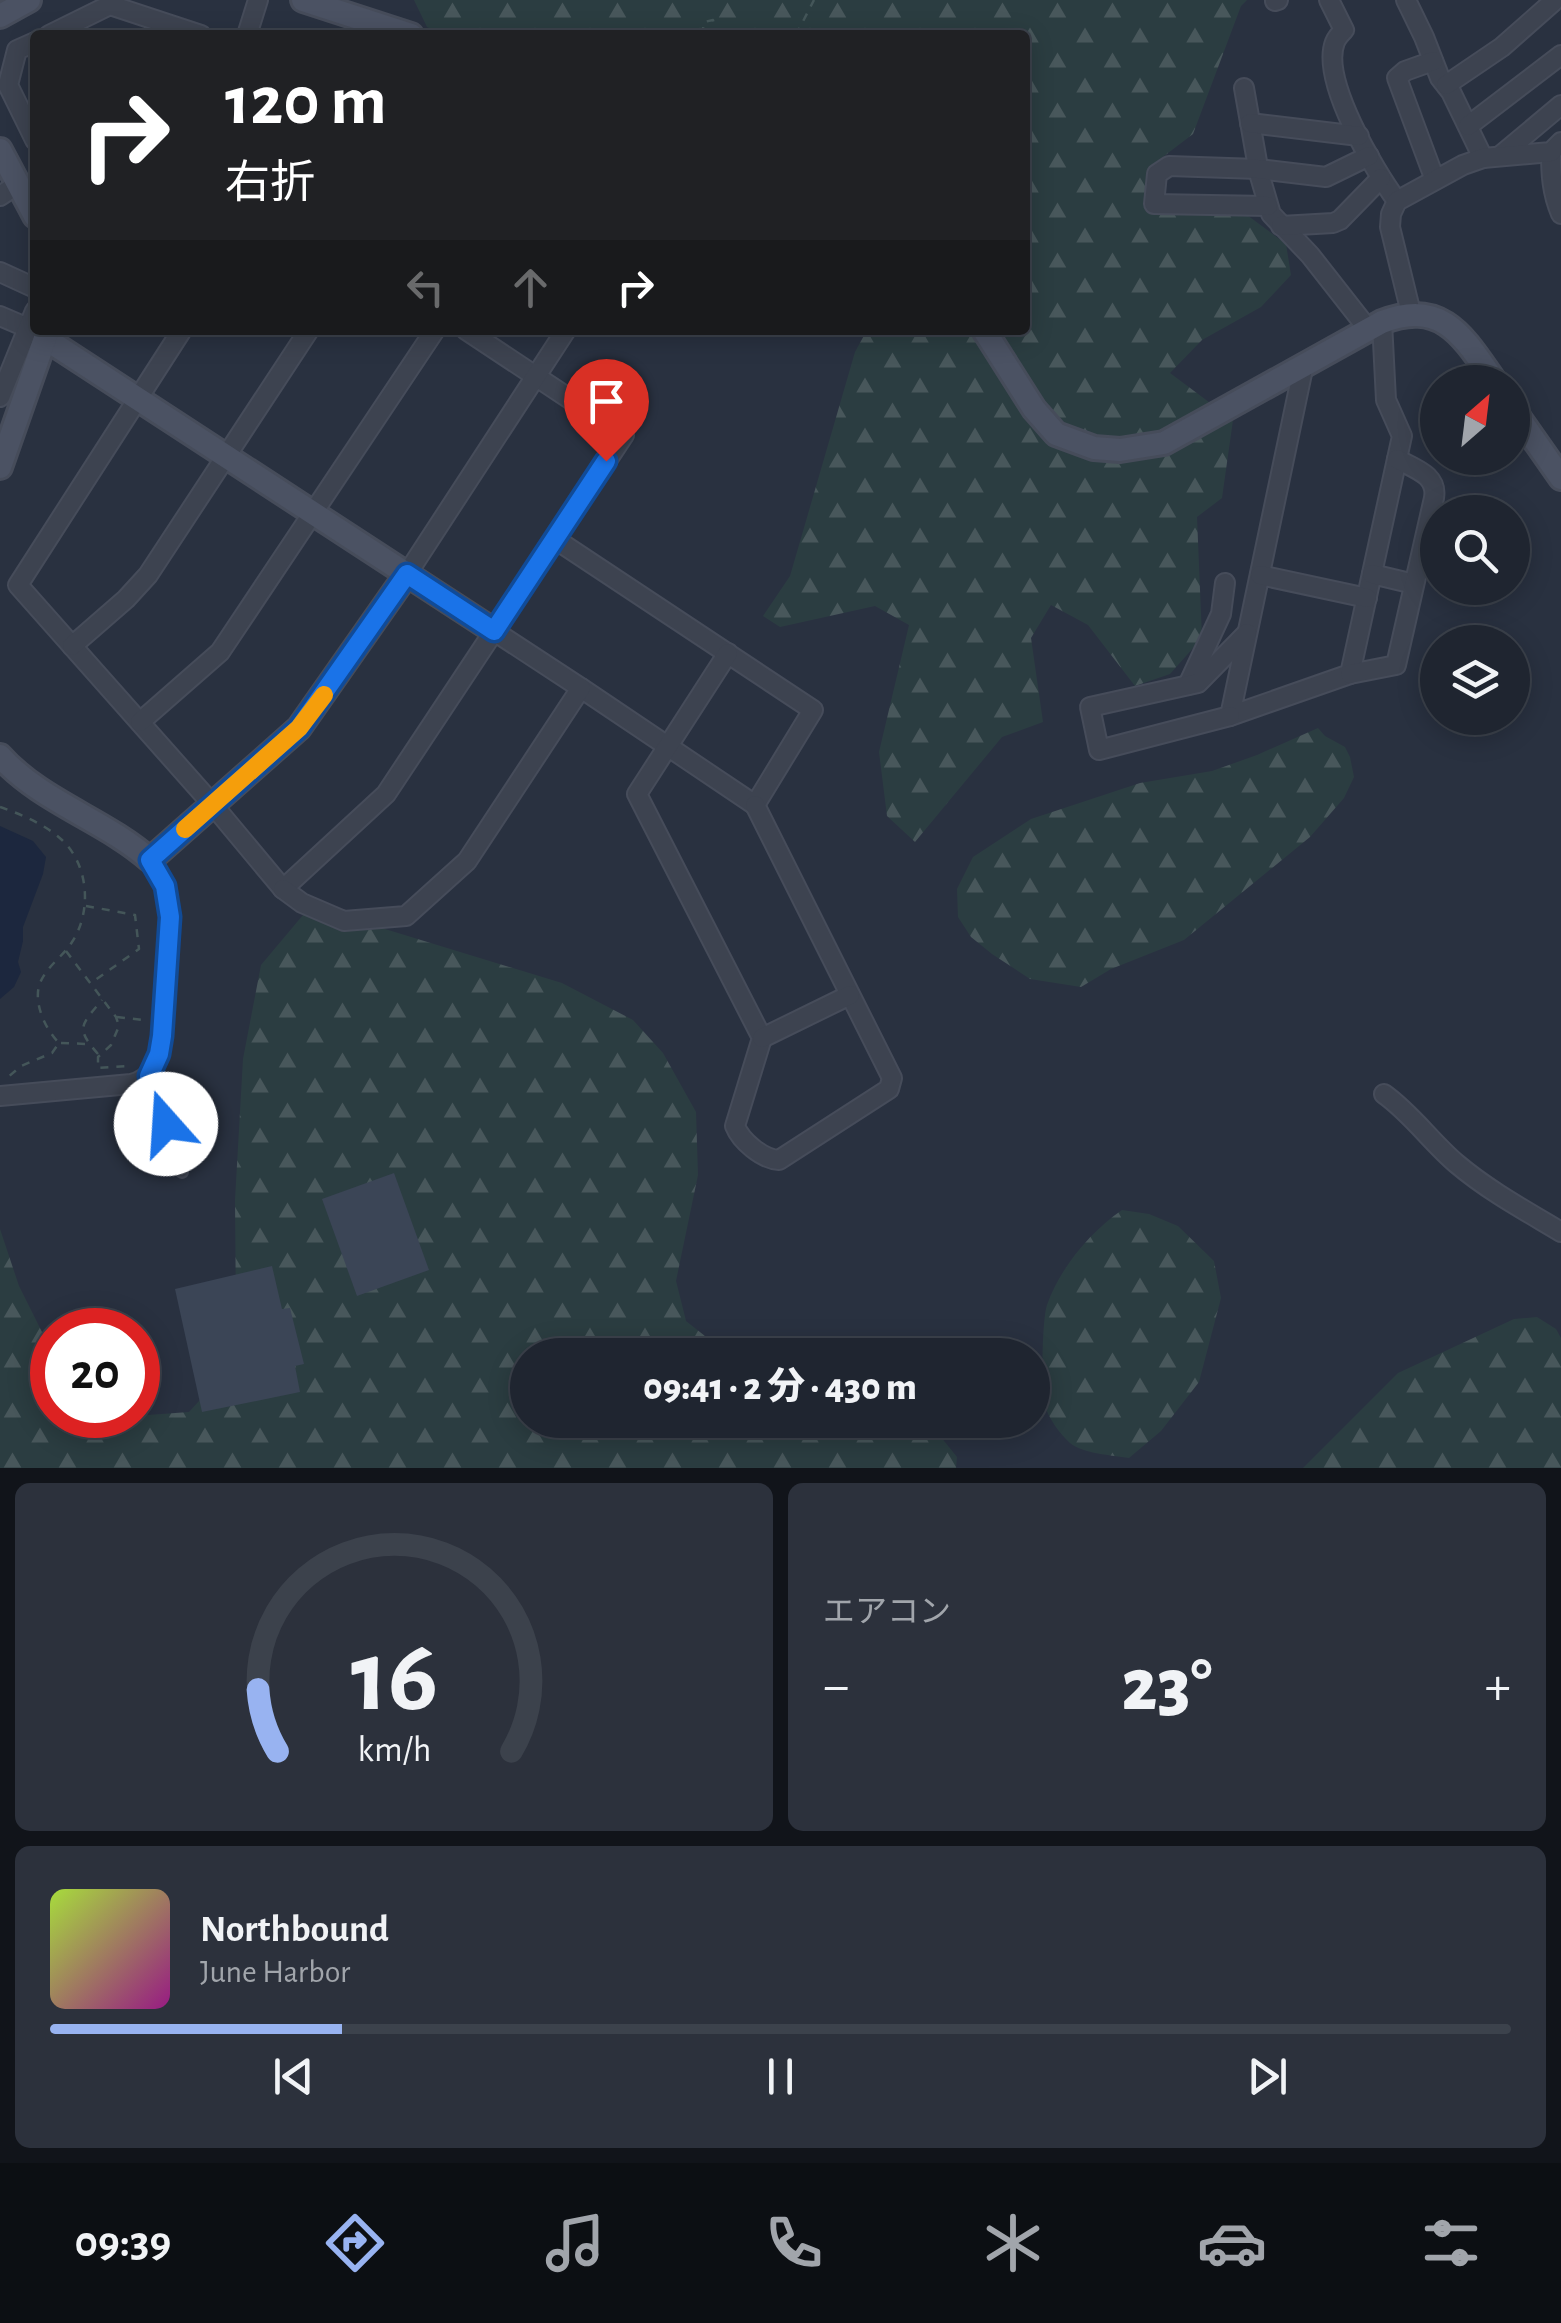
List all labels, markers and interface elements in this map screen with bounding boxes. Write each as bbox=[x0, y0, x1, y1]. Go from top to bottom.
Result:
text: 120 m bbox=[225, 67, 387, 137]
icon: right bbox=[60, 70, 190, 200]
text: 右折 bbox=[225, 161, 315, 206]
icon: left bbox=[398, 260, 453, 315]
icon: ahead bbox=[503, 260, 558, 315]
icon: right bbox=[608, 260, 663, 315]
pin bbox=[564, 359, 649, 462]
north arrow bbox=[1420, 365, 1530, 475]
map controls bbox=[1420, 365, 1530, 735]
icon: arrive bbox=[579, 374, 634, 429]
button: search bbox=[1420, 495, 1530, 605]
button: layers bbox=[1420, 625, 1530, 735]
position arrow bbox=[114, 1072, 218, 1176]
speed limit sign: 20 bbox=[30, 1308, 160, 1438]
text: 09:41 · 2 分 · 430 m bbox=[643, 1369, 917, 1407]
text: エアコン bbox=[823, 1596, 951, 1628]
text: 16 bbox=[350, 1626, 438, 1730]
text: 23° bbox=[1122, 1649, 1212, 1724]
text: − bbox=[823, 1659, 849, 1714]
text: + bbox=[1485, 1659, 1511, 1714]
text: km/h bbox=[357, 1732, 431, 1768]
text: Northbound bbox=[200, 1911, 389, 1949]
text: June Harbor bbox=[200, 1956, 350, 1988]
icon: previous bbox=[266, 2049, 321, 2104]
icon: pause bbox=[753, 2049, 808, 2104]
icon: next bbox=[1240, 2049, 1295, 2104]
icon: directions bbox=[320, 2208, 390, 2278]
icon: music bbox=[540, 2208, 610, 2278]
icon: phone bbox=[759, 2208, 829, 2278]
icon: climate bbox=[978, 2208, 1048, 2278]
icon: car bbox=[1197, 2208, 1267, 2278]
icon: filters bbox=[1416, 2208, 1486, 2278]
text: 09:39 bbox=[75, 2220, 171, 2265]

